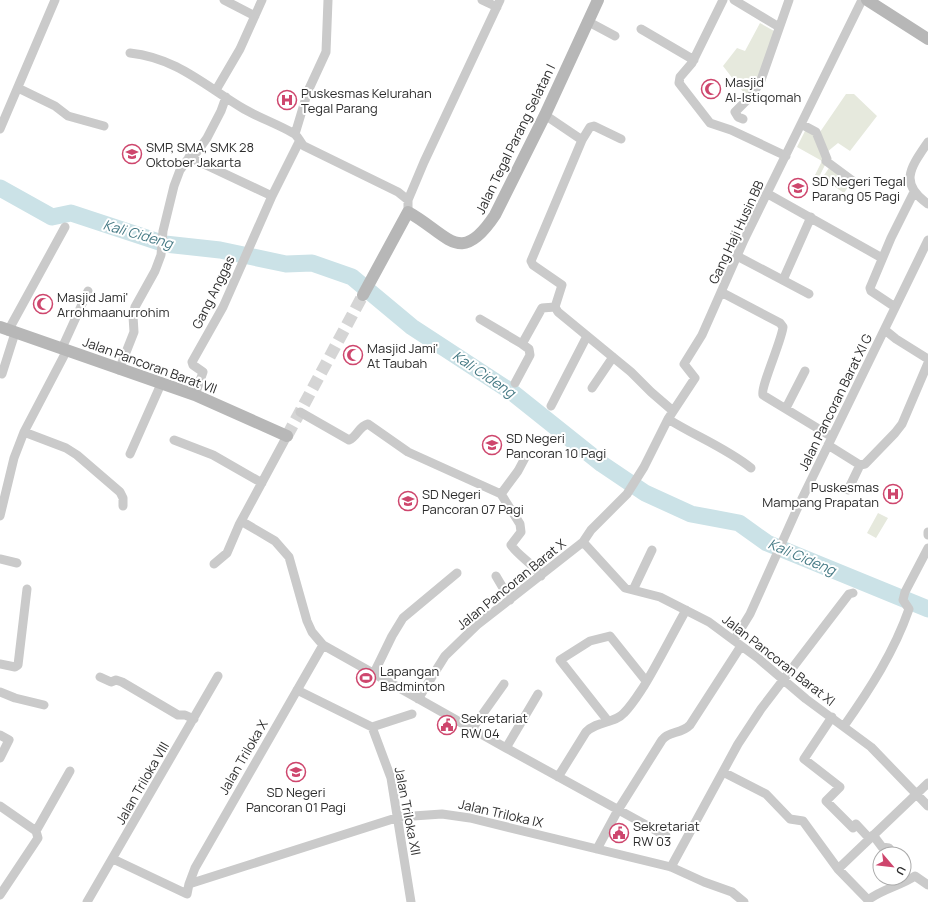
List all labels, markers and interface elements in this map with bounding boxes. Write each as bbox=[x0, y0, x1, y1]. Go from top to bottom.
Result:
street label: Jalan Tegal Parang Selatan I bbox=[471, 61, 559, 217]
place label: Masjid Al-Istiqomah bbox=[725, 73, 801, 106]
mosque icon: Masjid Al-Istiqomah bbox=[700, 78, 722, 100]
place label: Puskesmas Kelurahan Tegal Parang bbox=[301, 84, 432, 117]
hospital icon: Puskesmas Kelurahan Tegal Parang bbox=[276, 89, 298, 111]
place label: SMP, SMA, SMK 28 Oktober Jakarta bbox=[146, 138, 254, 171]
school or university icon: SMP, SMA, SMK 28 Oktober Jakarta bbox=[121, 143, 143, 165]
place label: SD Negeri Tegal Parang 05 Pagi bbox=[812, 172, 906, 205]
street label: Gang Haji Husin BB bbox=[704, 177, 768, 287]
school or university icon: SD Negeri Tegal Parang 05 Pagi bbox=[787, 177, 809, 199]
water label: Kali Cideng bbox=[101, 215, 177, 253]
street label: Gang Anggas bbox=[187, 252, 239, 332]
place label: Masjid Jami' Arrohmaanurrohim bbox=[57, 288, 170, 321]
mosque icon: Masjid Jami' Arrohmaanurrohim bbox=[32, 293, 54, 315]
street label: Jalan Pancoran Barat XI G bbox=[794, 331, 876, 473]
street label: Jalan Pancoran Barat VII bbox=[80, 332, 220, 398]
place label: Masjid Jami' At Taubah bbox=[367, 339, 438, 372]
mosque icon: Masjid Jami' At Taubah bbox=[342, 344, 364, 366]
water label: Kali Cideng bbox=[449, 346, 521, 402]
place label: SD Negeri Pancoran 10 Pagi bbox=[506, 429, 606, 462]
school or university icon: SD Negeri Pancoran 10 Pagi bbox=[481, 434, 503, 456]
place label: Puskesmas Mampang Prapatan bbox=[762, 478, 879, 511]
hospital icon: Puskesmas Mampang Prapatan bbox=[882, 483, 904, 505]
place label: SD Negeri Pancoran 07 Pagi bbox=[422, 485, 524, 518]
school or university icon: SD Negeri Pancoran 07 Pagi bbox=[397, 490, 419, 512]
street label: Jalan Pancoran Barat X bbox=[453, 534, 569, 634]
water label: Kali Cideng bbox=[766, 534, 840, 580]
street label: Jalan Pancoran Barat XI bbox=[719, 610, 839, 710]
place label: Lapangan Badminton bbox=[380, 662, 445, 695]
sports icon: Lapangan Badminton bbox=[355, 667, 377, 689]
place label: Sekretariat RW 04 bbox=[461, 709, 528, 742]
public building icon: Sekretariat RW 04 bbox=[436, 714, 458, 736]
street label: Jalan Triloka X bbox=[214, 716, 272, 798]
street label: Jalan Triloka VIII bbox=[111, 738, 173, 828]
school or university icon: SD Negeri Pancoran 01 Pagi bbox=[285, 761, 307, 783]
street label: Jalan Triloka XII bbox=[391, 765, 425, 857]
place label: SD Negeri Pancoran 01 Pagi bbox=[246, 783, 346, 816]
street label: Jalan Triloka IX bbox=[457, 794, 545, 832]
place label: Sekretariat RW 03 bbox=[633, 817, 700, 850]
public building icon: Sekretariat RW 03 bbox=[608, 822, 630, 844]
north arrow bbox=[872, 846, 912, 886]
text: U bbox=[893, 864, 910, 878]

